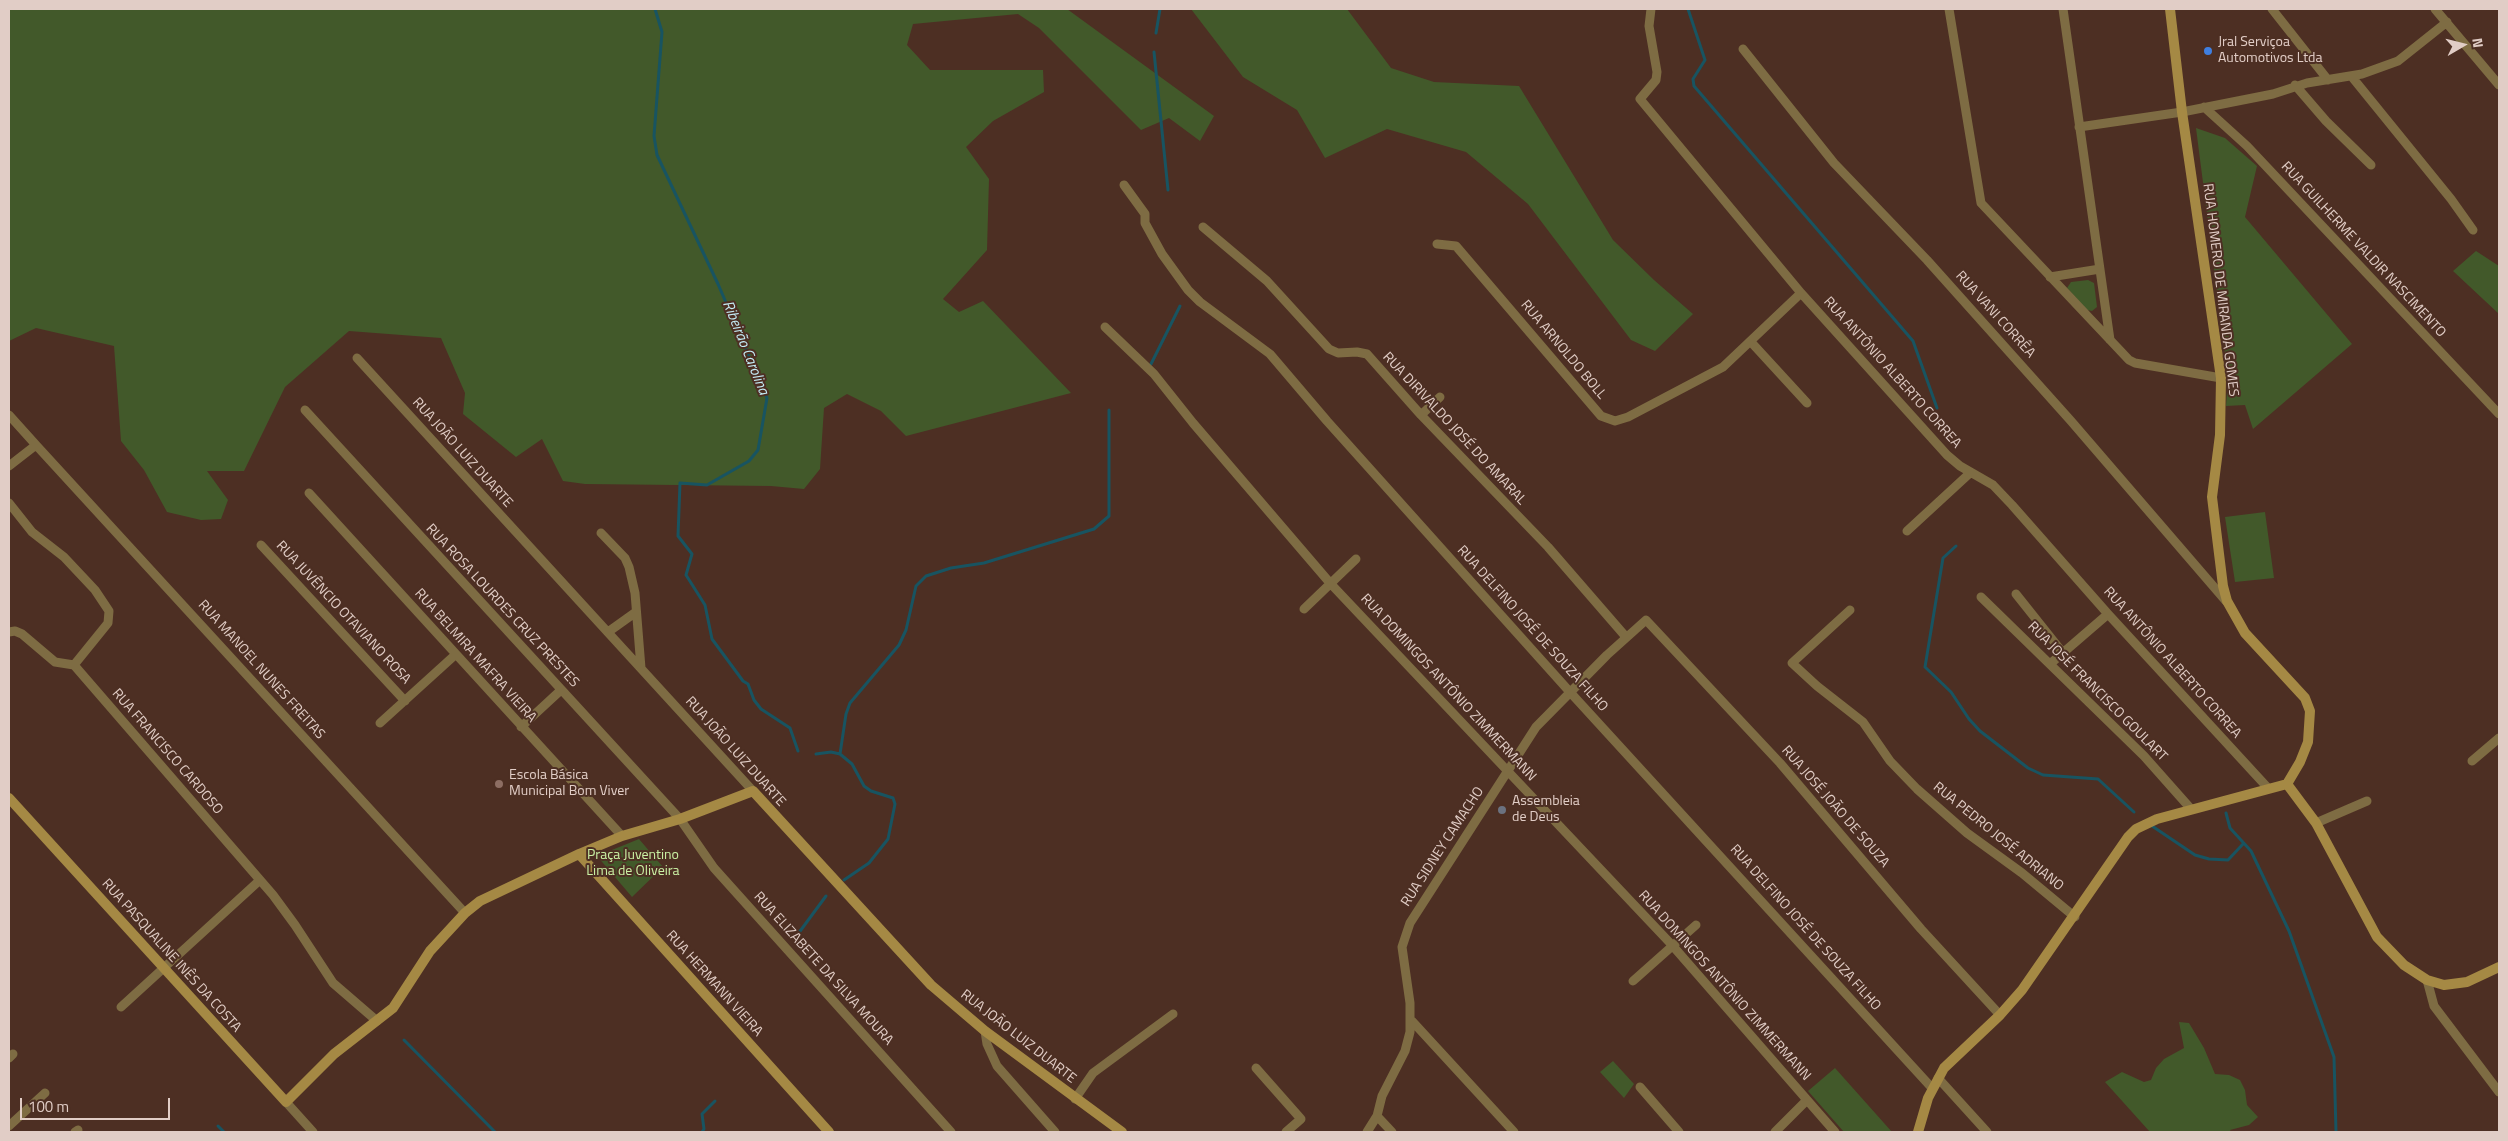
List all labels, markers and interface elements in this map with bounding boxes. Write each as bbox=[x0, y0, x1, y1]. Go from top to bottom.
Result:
north arrow bbox=[2438, 20, 2488, 70]
place label: Jral Serviçoa Automotivos Ltda bbox=[2218, 35, 2322, 68]
text: N bbox=[2467, 37, 2489, 49]
marker: Jral Serviçoa Automotivos Ltda bbox=[2202, 45, 2214, 57]
street label: RUA GUILHERME VALDIR NASCIMENTO bbox=[2277, 159, 2449, 341]
street label: RUA HOMERO DE MIRANDA GOMES bbox=[2199, 182, 2241, 398]
street label: RUA VANI CORRÊA bbox=[1952, 268, 2038, 362]
street label: RUA ANTÔNIO ALBERTO CORREA bbox=[1820, 294, 1964, 452]
street label: RUA ARNOLDO BOLL bbox=[1517, 297, 1609, 403]
water label: Ribeirão Carolina bbox=[718, 298, 772, 398]
street label: RUA DIRIVALDO JOSÉ DO AMARAL bbox=[1379, 349, 1529, 509]
street label: RUA JOÃO LUIZ DUARTE bbox=[408, 395, 516, 511]
street label: RUA ROSA LOURDES CRUZ PRESTES bbox=[422, 521, 582, 691]
street label: RUA JUVÊNCIO OTAVIANO ROSA bbox=[272, 538, 414, 688]
street label: RUA DELFINO JOSÉ DE SOUZA FILHO bbox=[1453, 543, 1611, 715]
street label: RUA ANTÔNIO ALBERTO CORREA bbox=[2100, 584, 2244, 742]
street label: RUA BELMIRA MAFRA VIEIRA bbox=[410, 586, 540, 726]
street label: RUA DOMINGOS ANTÔNIO ZIMMERMANN bbox=[1357, 591, 1539, 785]
street label: RUA MANOEL NUNES FREITAS bbox=[194, 597, 328, 743]
street label: RUA JOSÉ FRANCISCO GOULART bbox=[2024, 619, 2170, 765]
street label: RUA FRANCISCO CARDOSO bbox=[108, 686, 226, 818]
street label: RUA JOÃO LUIZ DUARTE bbox=[681, 694, 789, 810]
street label: RUA JOSÉ JOÃO DE SOUZA bbox=[1778, 743, 1892, 871]
place label: Escola Básica Municipal Bom Viver bbox=[509, 768, 629, 800]
marker: Escola Básica Municipal Bom Viver bbox=[493, 778, 505, 790]
street label: RUA PEDRO JOSÉ ADRIANO bbox=[1929, 779, 2067, 895]
street label: RUA SIDNEY CAMACHO bbox=[1398, 784, 1488, 910]
place label: Assembleia de Deus bbox=[1512, 794, 1580, 826]
marker: Assembleia de Deus bbox=[1496, 804, 1508, 816]
street label: RUA DELFINO JOSÉ DE SOUZA FILHO bbox=[1726, 842, 1884, 1014]
park label: Praça Juventino Lima de Oliveira bbox=[586, 848, 680, 880]
street label: RUA PASQUALINE INÊS DA COSTA bbox=[98, 876, 244, 1036]
street label: RUA DOMINGOS ANTÔNIO ZIMMERMANN bbox=[1634, 888, 1814, 1084]
street label: RUA ELIZABETE DA SILVA MOURA bbox=[750, 889, 896, 1049]
street label: RUA HERMANN VIEIRA bbox=[662, 928, 766, 1040]
street label: RUA JOÃO LUIZ DUARTE bbox=[957, 987, 1079, 1087]
scale bar bbox=[22, 1088, 172, 1120]
text: 100 m bbox=[28, 1095, 69, 1118]

